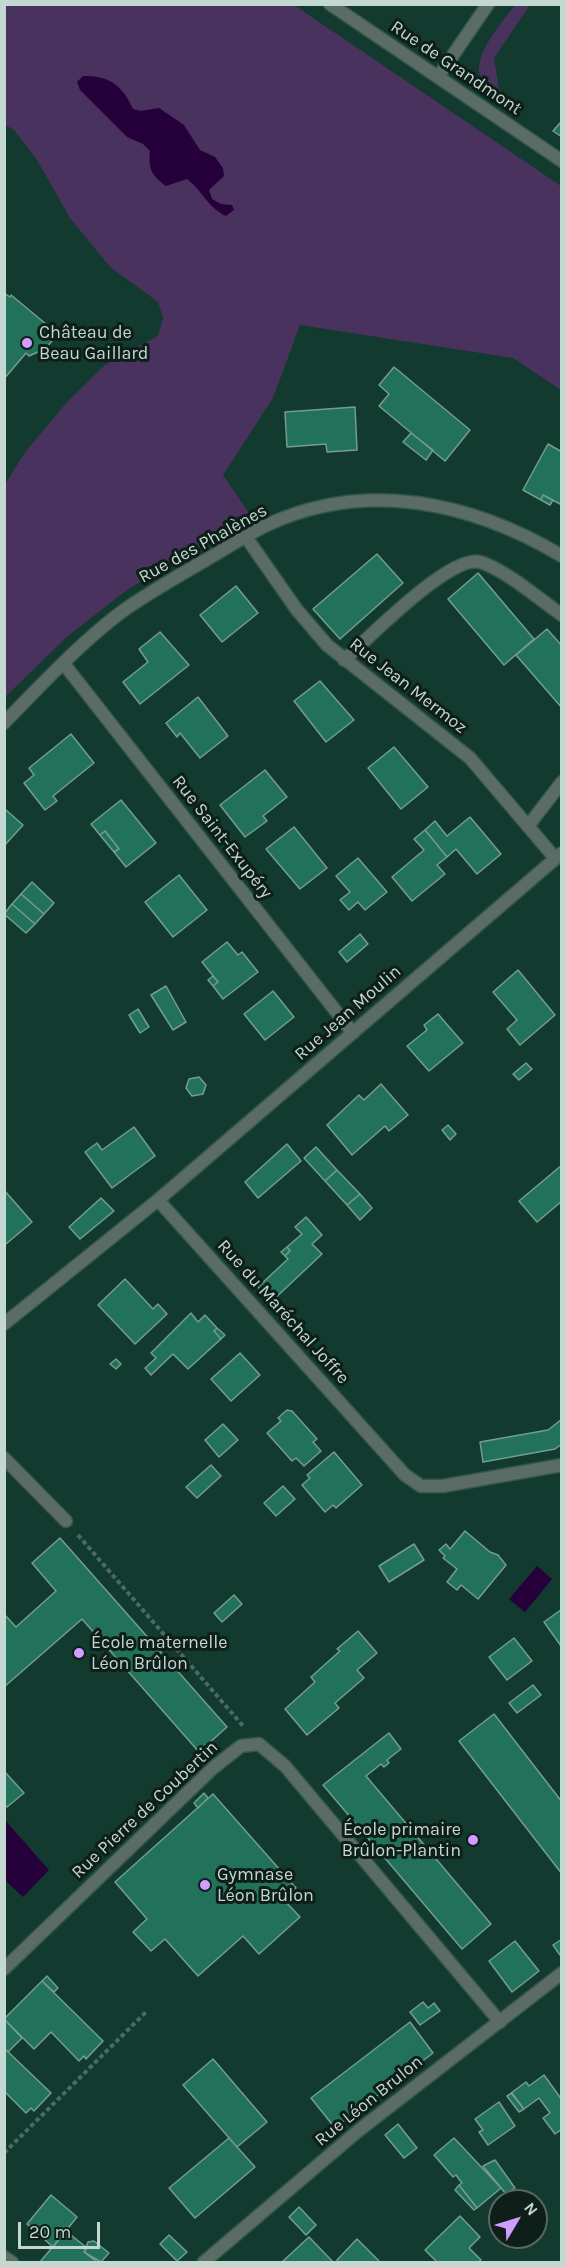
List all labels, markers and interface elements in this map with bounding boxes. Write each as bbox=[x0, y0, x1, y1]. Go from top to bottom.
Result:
street label: Rue de Grandmont bbox=[386, 16, 526, 120]
place label: Château de Beau Gaillard bbox=[39, 322, 149, 364]
marker: Château de Beau Gaillard bbox=[20, 336, 34, 350]
street label: Rue des Phalènes bbox=[135, 500, 271, 588]
street label: Rue Jean Mermoz bbox=[345, 633, 471, 739]
street label: Rue Saint-Exupéry bbox=[167, 771, 277, 903]
street label: Rue Jean Moulin bbox=[290, 961, 406, 1065]
street label: Rue du Maréchal Joffre bbox=[212, 1235, 354, 1389]
place label: École maternelle Léon Brûlon bbox=[91, 1632, 227, 1674]
marker: École maternelle Léon Brûlon bbox=[72, 1646, 86, 1660]
street label: Rue Pierre de Coubertin bbox=[67, 1737, 223, 1883]
place label: École primaire Brûlon-Plantin bbox=[342, 1819, 461, 1862]
marker: École primaire Brûlon-Plantin bbox=[466, 1833, 480, 1847]
place label: Gymnase Léon Brûlon bbox=[217, 1864, 314, 1906]
marker: Gymnase Léon Brûlon bbox=[198, 1878, 212, 1892]
street label: Rue Léon Brulon bbox=[311, 2051, 427, 2151]
north arrow bbox=[488, 2189, 548, 2249]
text: N bbox=[520, 2198, 542, 2219]
scale bar bbox=[21, 2210, 104, 2248]
text: 20 m bbox=[29, 2221, 71, 2243]

